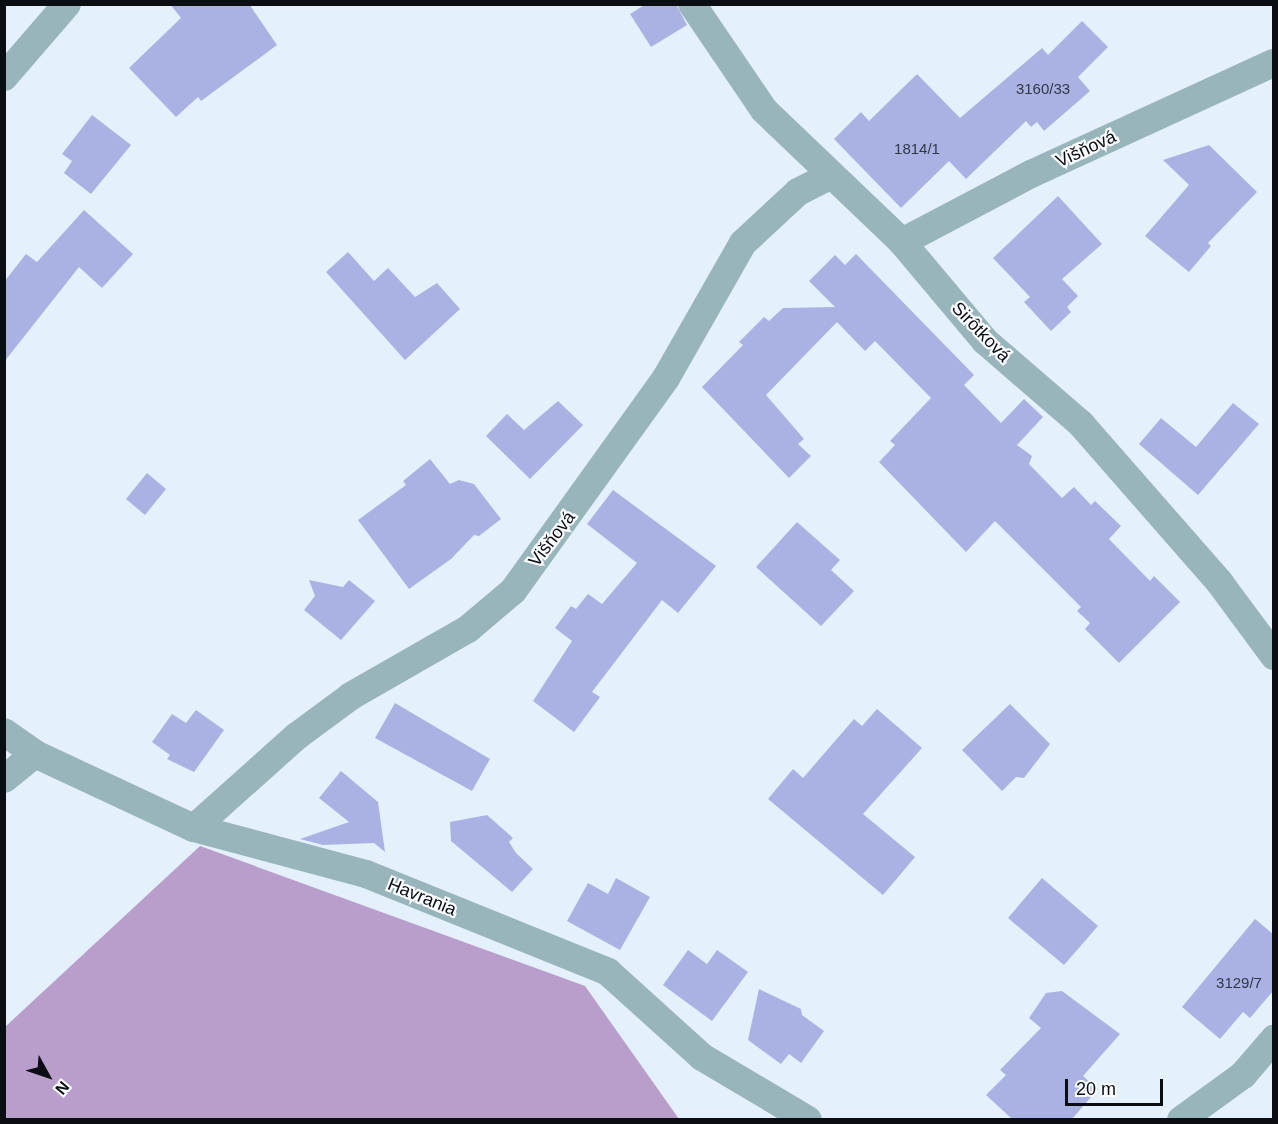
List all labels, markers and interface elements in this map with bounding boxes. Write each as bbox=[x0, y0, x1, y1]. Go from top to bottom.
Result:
house number: 3160/33 bbox=[1016, 80, 1070, 98]
street label: Višňová bbox=[1053, 126, 1119, 172]
house number: 1814/1 bbox=[894, 140, 940, 158]
street label: Sirôtková bbox=[947, 298, 1015, 366]
street label: Višňová bbox=[524, 507, 580, 571]
street label: Havrania bbox=[385, 873, 459, 921]
house number: 3129/7 bbox=[1216, 974, 1262, 992]
north arrow bbox=[18, 1046, 78, 1106]
scale bar bbox=[1068, 1067, 1166, 1105]
text: N bbox=[52, 1078, 72, 1098]
text: 20 m bbox=[1076, 1079, 1116, 1099]

